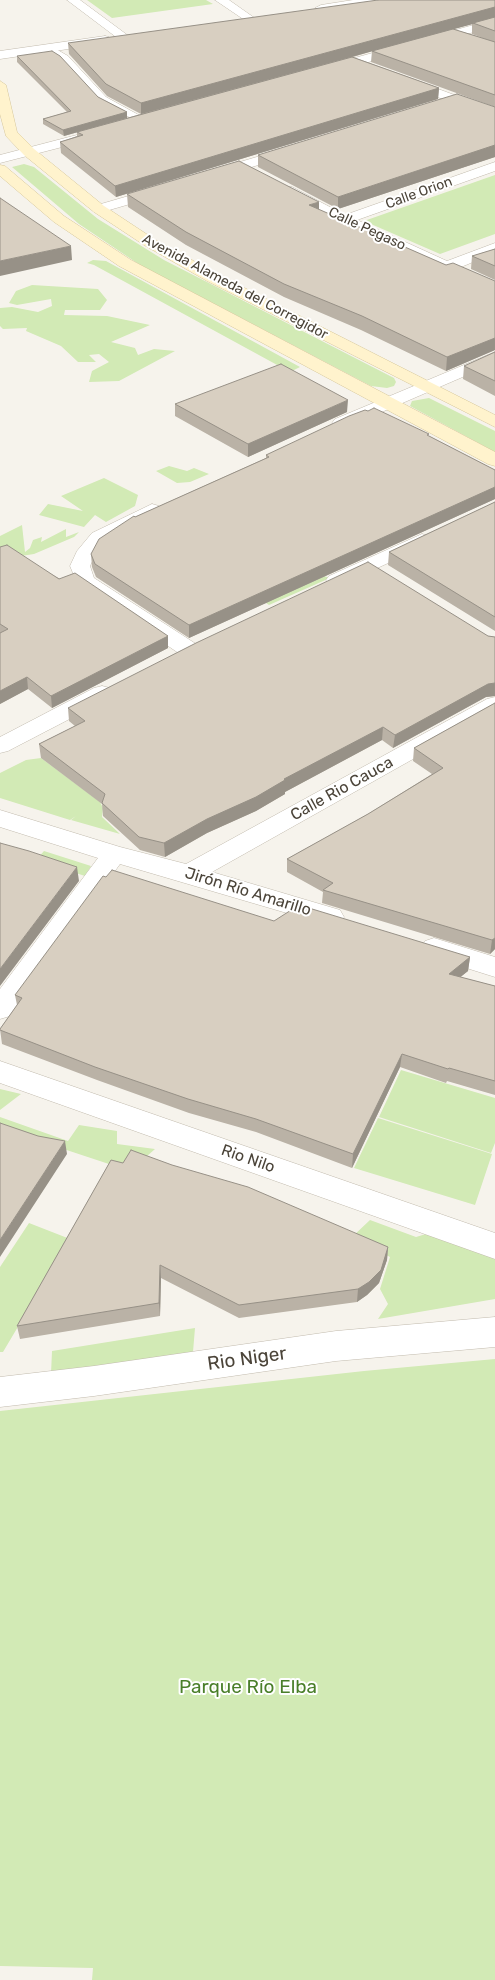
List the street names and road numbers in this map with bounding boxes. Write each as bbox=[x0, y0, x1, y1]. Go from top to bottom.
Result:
street label: Calle Orion bbox=[383, 173, 455, 213]
street label: Calle Pegaso bbox=[326, 204, 408, 254]
street label: Avenida Alameda del Corregidor bbox=[139, 231, 331, 343]
street label: Calle Rio Cauca bbox=[287, 753, 397, 825]
street label: Jirón Río Amarillo bbox=[183, 864, 313, 920]
street label: Rio Nilo bbox=[219, 1141, 277, 1177]
street label: Rio Niger bbox=[206, 1342, 288, 1376]

